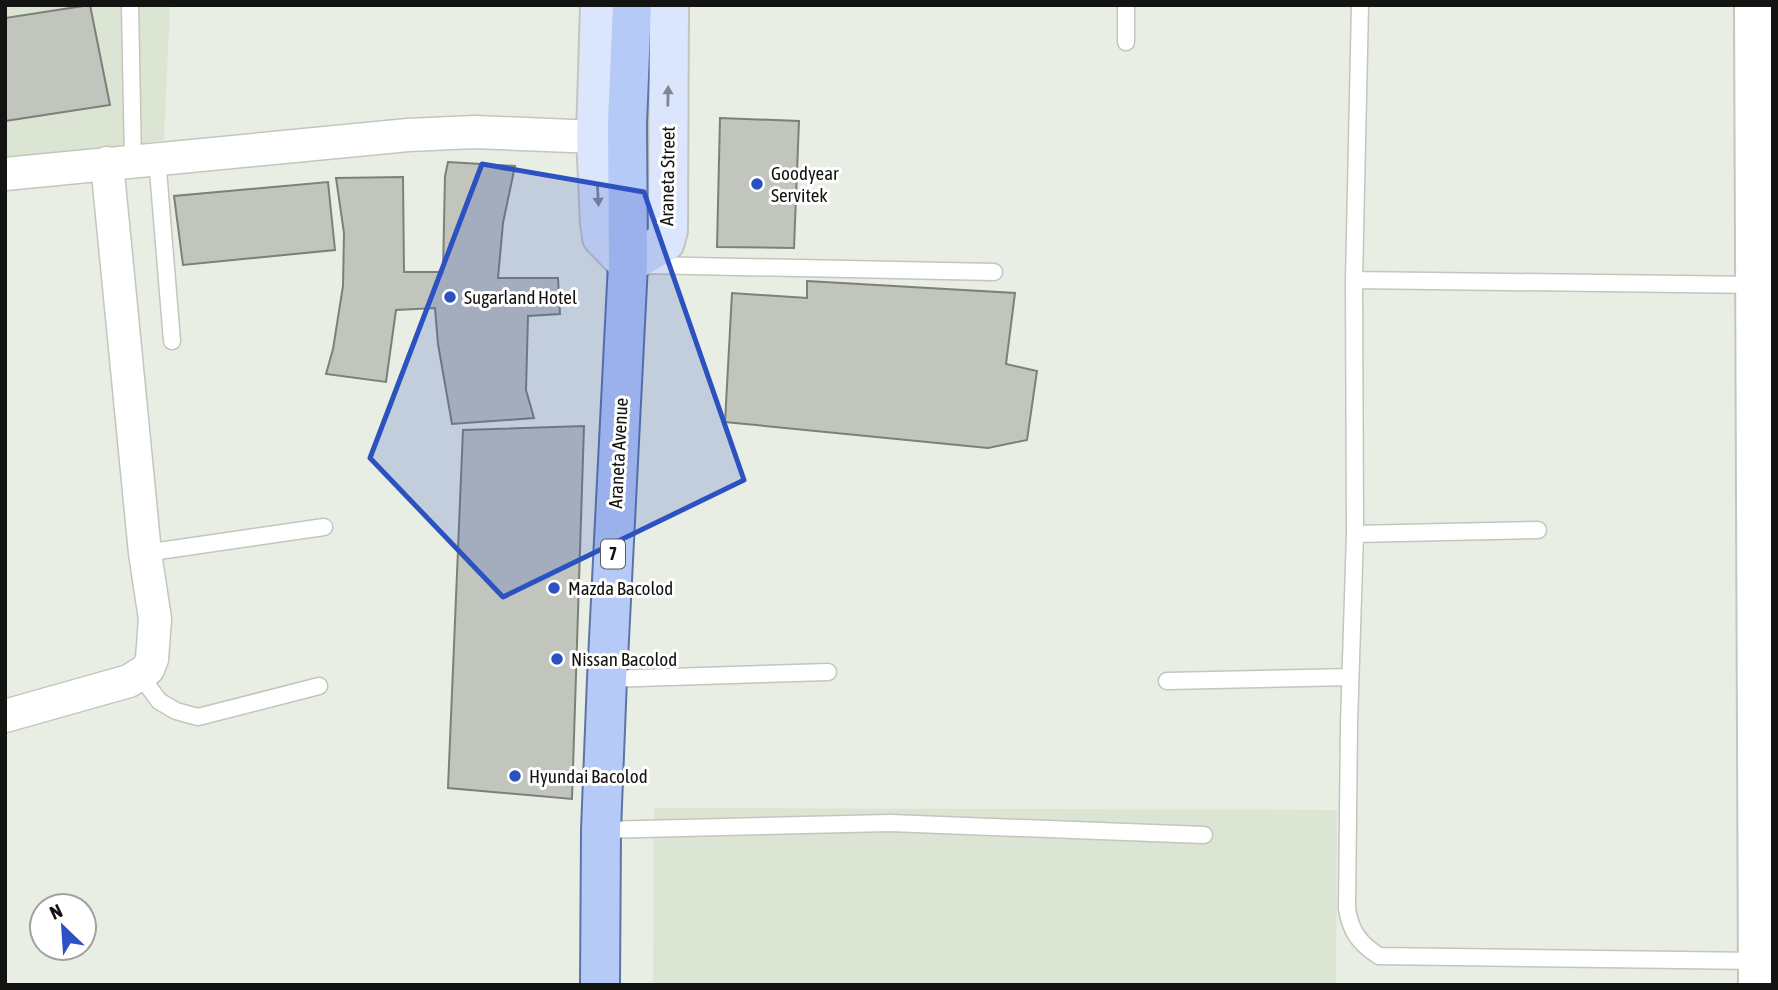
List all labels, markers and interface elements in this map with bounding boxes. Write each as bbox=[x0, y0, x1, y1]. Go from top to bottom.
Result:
one-way arrow bbox=[662, 84, 674, 106]
street label: Araneta Street bbox=[655, 126, 679, 226]
place label: Goodyear Servitek bbox=[771, 162, 839, 206]
marker: Goodyear Servitek bbox=[749, 176, 765, 192]
one-way arrow bbox=[593, 185, 604, 207]
place label: Sugarland Hotel bbox=[464, 286, 577, 308]
marker: Sugarland Hotel bbox=[442, 289, 458, 305]
street label: Araneta Avenue bbox=[604, 397, 632, 509]
road number: 7 bbox=[601, 540, 625, 568]
place label: Mazda Bacolod bbox=[568, 577, 673, 599]
marker: Mazda Bacolod bbox=[546, 580, 562, 596]
place label: Nissan Bacolod bbox=[571, 648, 677, 670]
marker: Nissan Bacolod bbox=[549, 651, 565, 667]
place label: Hyundai Bacolod bbox=[529, 765, 648, 787]
marker: Hyundai Bacolod bbox=[507, 768, 523, 784]
north arrow bbox=[28, 892, 98, 962]
text: N bbox=[46, 899, 66, 924]

